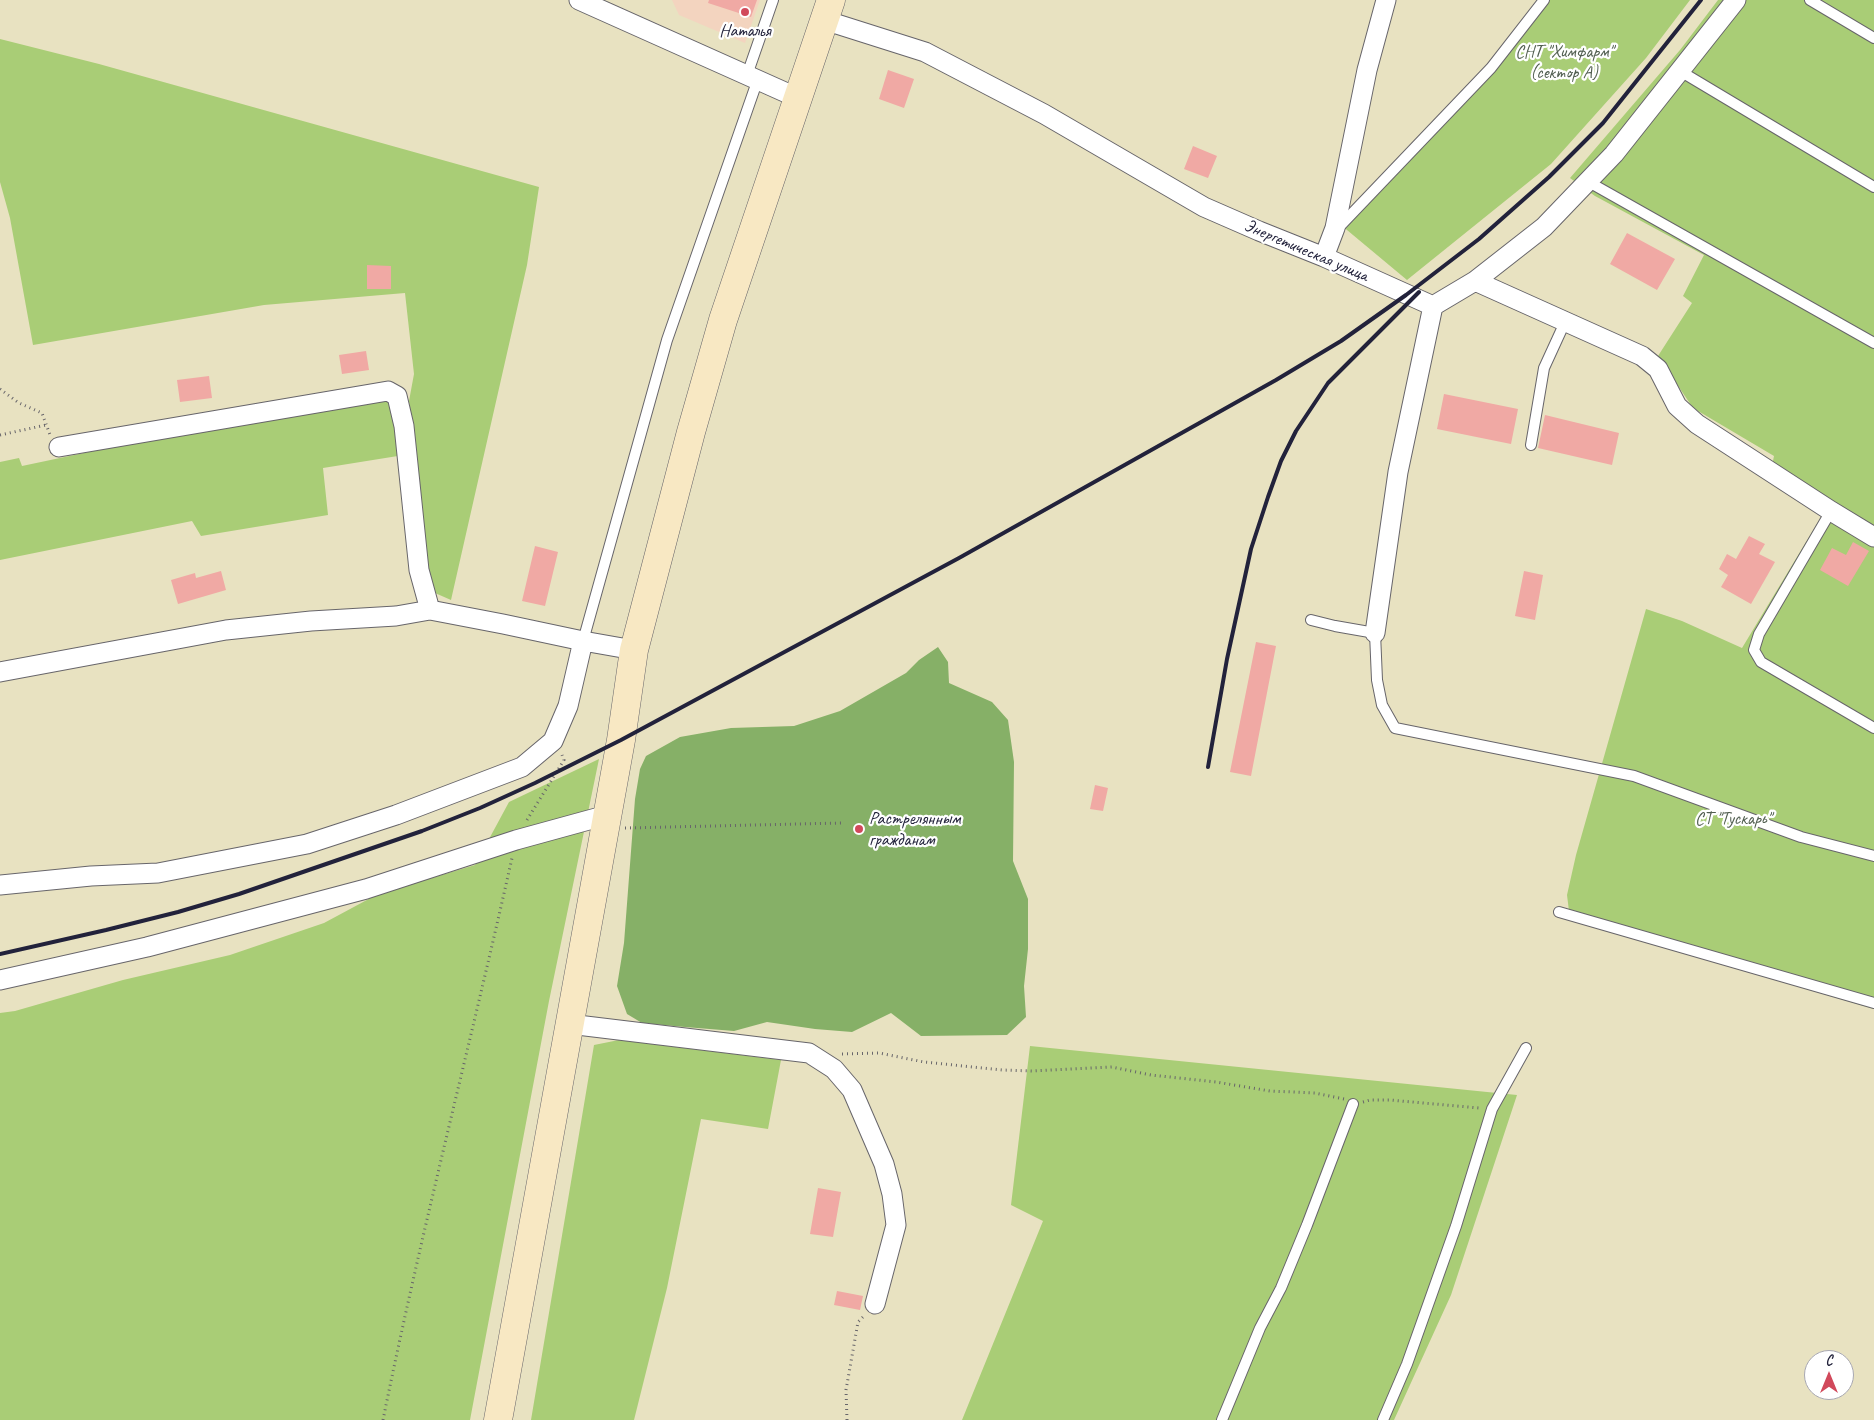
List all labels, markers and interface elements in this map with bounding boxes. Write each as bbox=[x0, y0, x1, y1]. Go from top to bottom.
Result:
marker: Наталья bbox=[739, 6, 751, 18]
place label: Наталья bbox=[719, 20, 771, 42]
park label: СНТ "Химфарм" (сектор А) bbox=[1515, 41, 1613, 84]
street label: Энергетическая улица bbox=[1241, 215, 1371, 287]
place label: Растрелянным гражданам bbox=[869, 808, 961, 851]
park label: СТ "Тускарь" bbox=[1695, 808, 1771, 830]
marker: Растрелянным гражданам bbox=[853, 823, 865, 835]
north arrow bbox=[1804, 1350, 1854, 1400]
text: С bbox=[1826, 1352, 1832, 1369]

